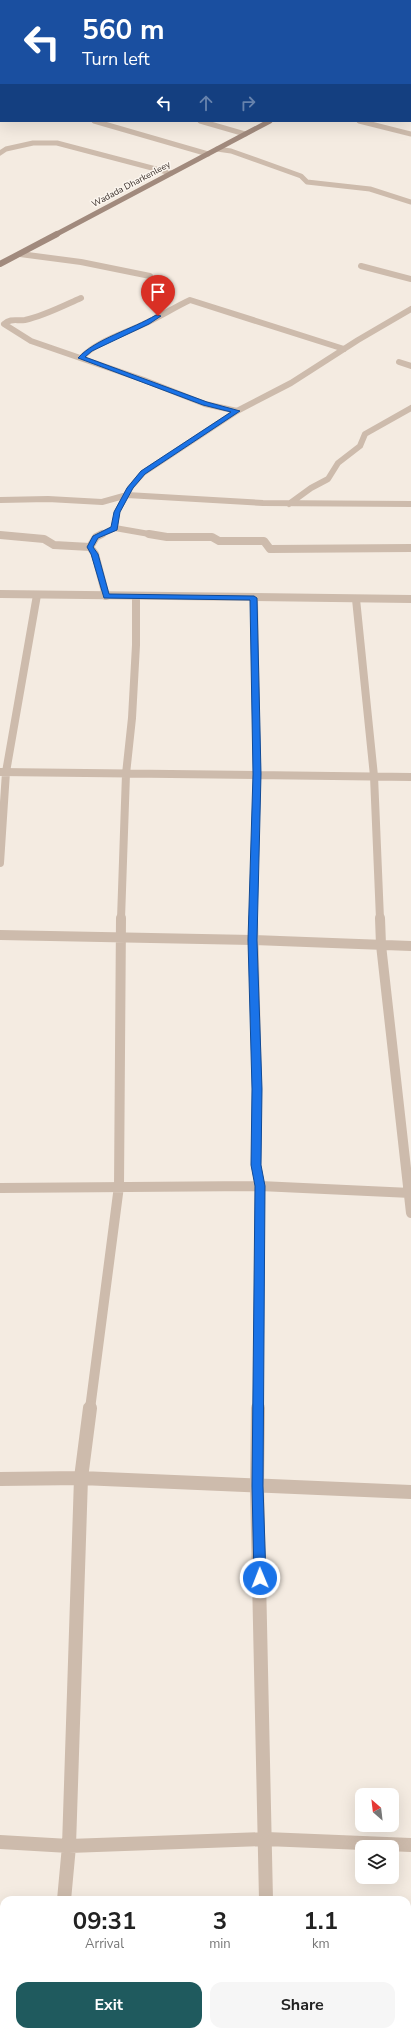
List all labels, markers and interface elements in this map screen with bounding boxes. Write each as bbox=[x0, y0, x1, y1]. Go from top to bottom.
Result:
text: 560 m bbox=[82, 11, 165, 49]
icon: left bbox=[16, 16, 68, 68]
text: Turn left bbox=[82, 47, 150, 71]
icon: left bbox=[153, 92, 175, 114]
icon: ahead bbox=[195, 92, 217, 114]
icon: right bbox=[237, 92, 259, 114]
street label: Wadada Dharkenleey bbox=[90, 158, 173, 210]
pin bbox=[141, 275, 175, 316]
icon: arrive bbox=[147, 281, 169, 303]
position arrow bbox=[239, 1557, 281, 1599]
north arrow bbox=[355, 1788, 399, 1832]
map controls bbox=[355, 1788, 399, 1884]
button: layers bbox=[355, 1840, 399, 1884]
text: 09:31 bbox=[73, 1905, 136, 1937]
text: 3 bbox=[213, 1905, 227, 1937]
text: 1.1 bbox=[303, 1905, 338, 1937]
text: Arrival bbox=[85, 1935, 124, 1953]
text: min bbox=[209, 1935, 231, 1953]
text: km bbox=[312, 1935, 330, 1953]
button: Exit bbox=[16, 1982, 202, 2028]
button: Share bbox=[210, 1982, 395, 2028]

